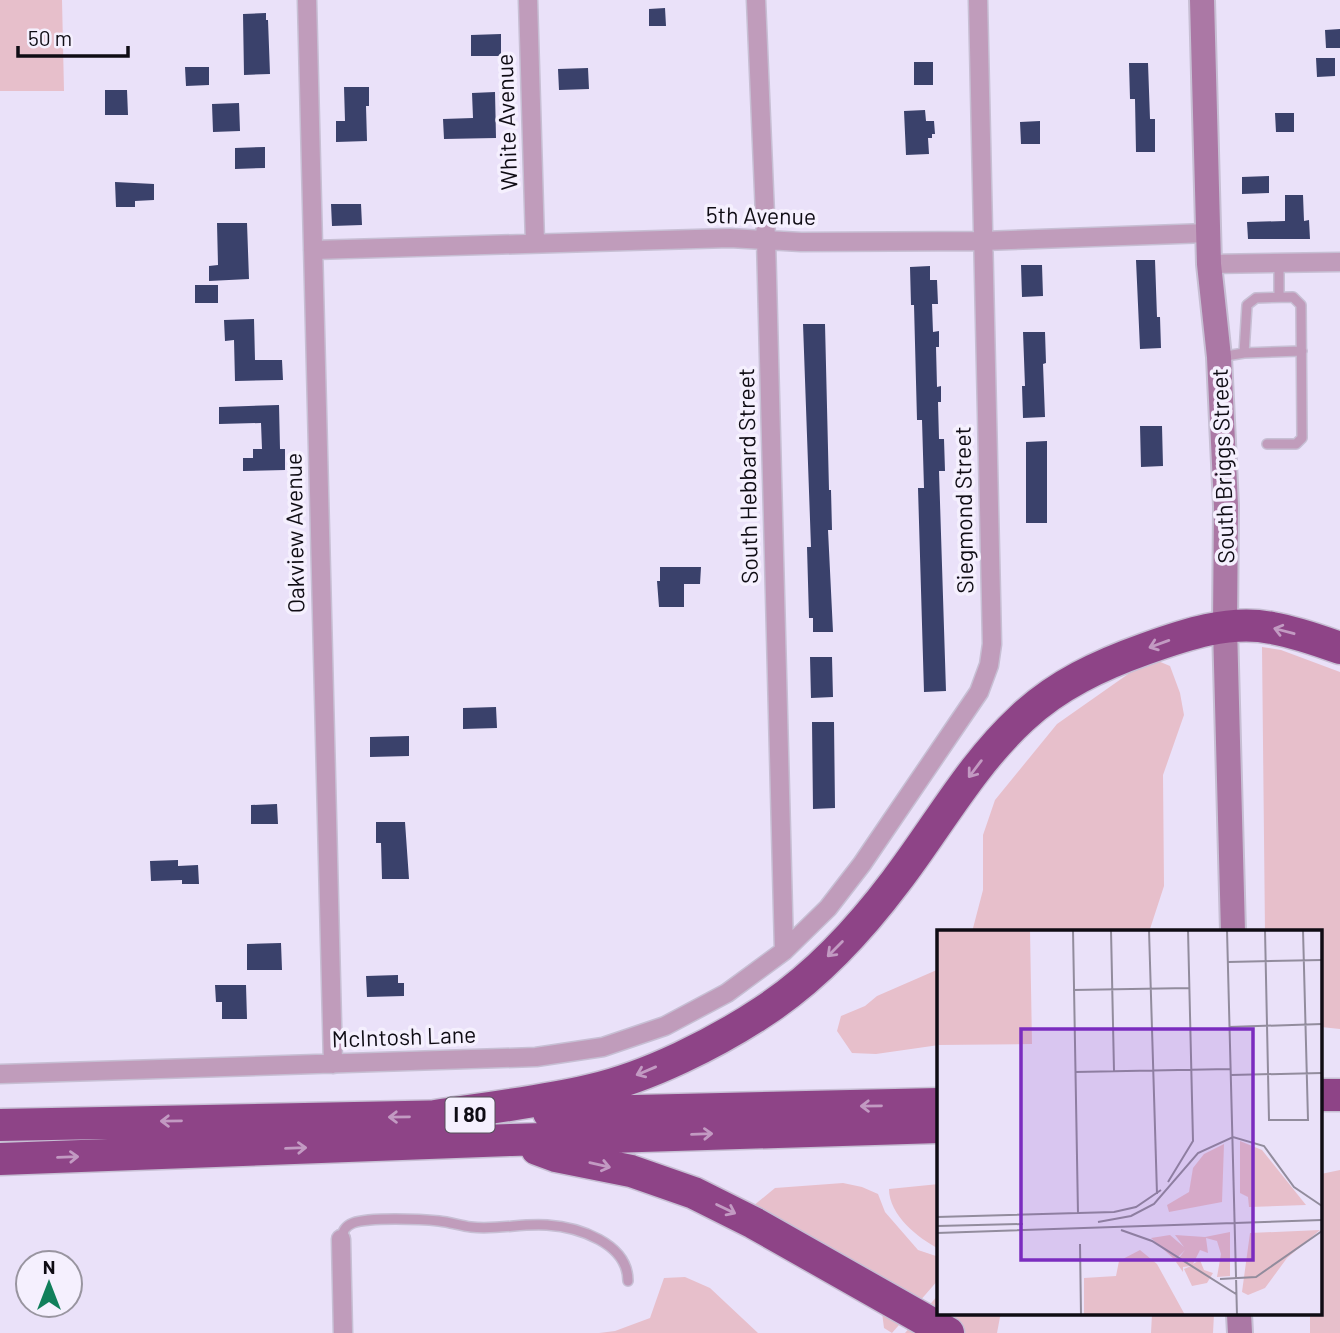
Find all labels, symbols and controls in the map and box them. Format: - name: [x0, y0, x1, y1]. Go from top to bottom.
- scale bar: [18, 14, 128, 58]
- text: 50 m: [28, 25, 72, 50]
- street label: White Avenue: [490, 53, 522, 191]
- street label: 5th Avenue: [706, 200, 816, 230]
- street label: South Hebbard Street: [731, 368, 763, 584]
- street label: South Briggs Street: [1205, 368, 1239, 564]
- street label: Siegmond Street: [948, 426, 978, 594]
- street label: Oakview Avenue: [279, 453, 309, 613]
- one-way arrow: [1273, 624, 1295, 637]
- one-way arrow: [1149, 639, 1171, 651]
- one-way arrow: [967, 760, 982, 778]
- inset map: [937, 930, 1322, 1316]
- one-way arrow: [827, 940, 844, 957]
- street label: McIntosh Lane: [331, 1019, 477, 1053]
- one-way arrow: [636, 1065, 657, 1078]
- road number: I 80: [446, 1098, 494, 1132]
- one-way arrow: [860, 1099, 883, 1113]
- one-way arrow: [387, 1110, 410, 1124]
- one-way arrow: [160, 1115, 183, 1128]
- one-way arrow: [690, 1127, 713, 1141]
- one-way arrow: [284, 1141, 307, 1154]
- one-way arrow: [56, 1150, 79, 1163]
- one-way arrow: [588, 1158, 611, 1172]
- one-way arrow: [715, 1203, 736, 1217]
- north arrow: [14, 1249, 84, 1319]
- text: N: [43, 1255, 55, 1278]

